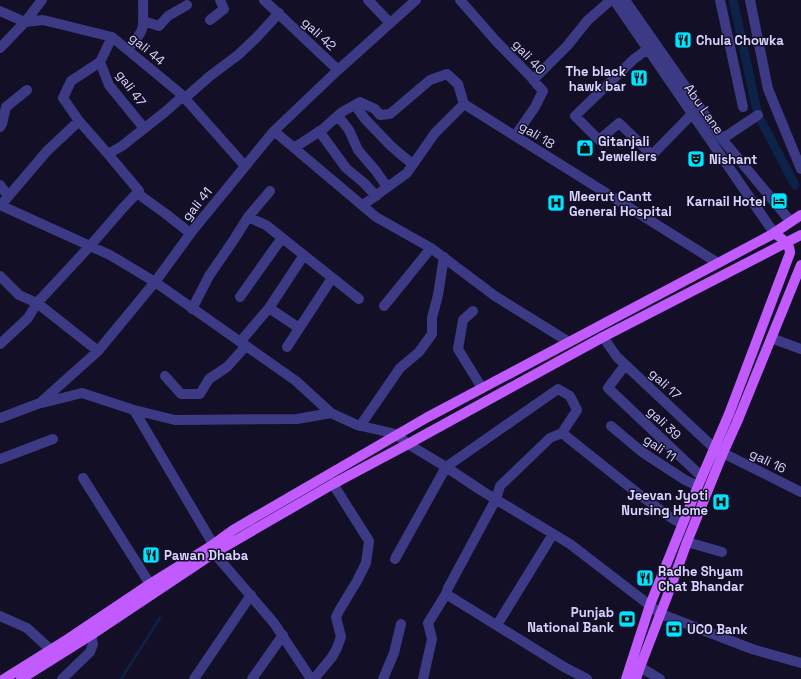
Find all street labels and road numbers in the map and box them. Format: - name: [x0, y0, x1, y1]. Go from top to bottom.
- street label: gali 42: [298, 14, 340, 54]
- street label: gali 44: [126, 29, 168, 69]
- street label: gali 40: [508, 36, 550, 78]
- street label: gali 47: [112, 67, 150, 109]
- street label: Abu Lane: [680, 80, 728, 138]
- street label: gali 18: [516, 117, 558, 153]
- street label: gali 41: [178, 184, 216, 224]
- street label: gali 17: [645, 365, 685, 403]
- street label: gali 39: [643, 403, 685, 444]
- street label: gali 11: [640, 431, 680, 465]
- street label: gali 16: [747, 445, 789, 477]

